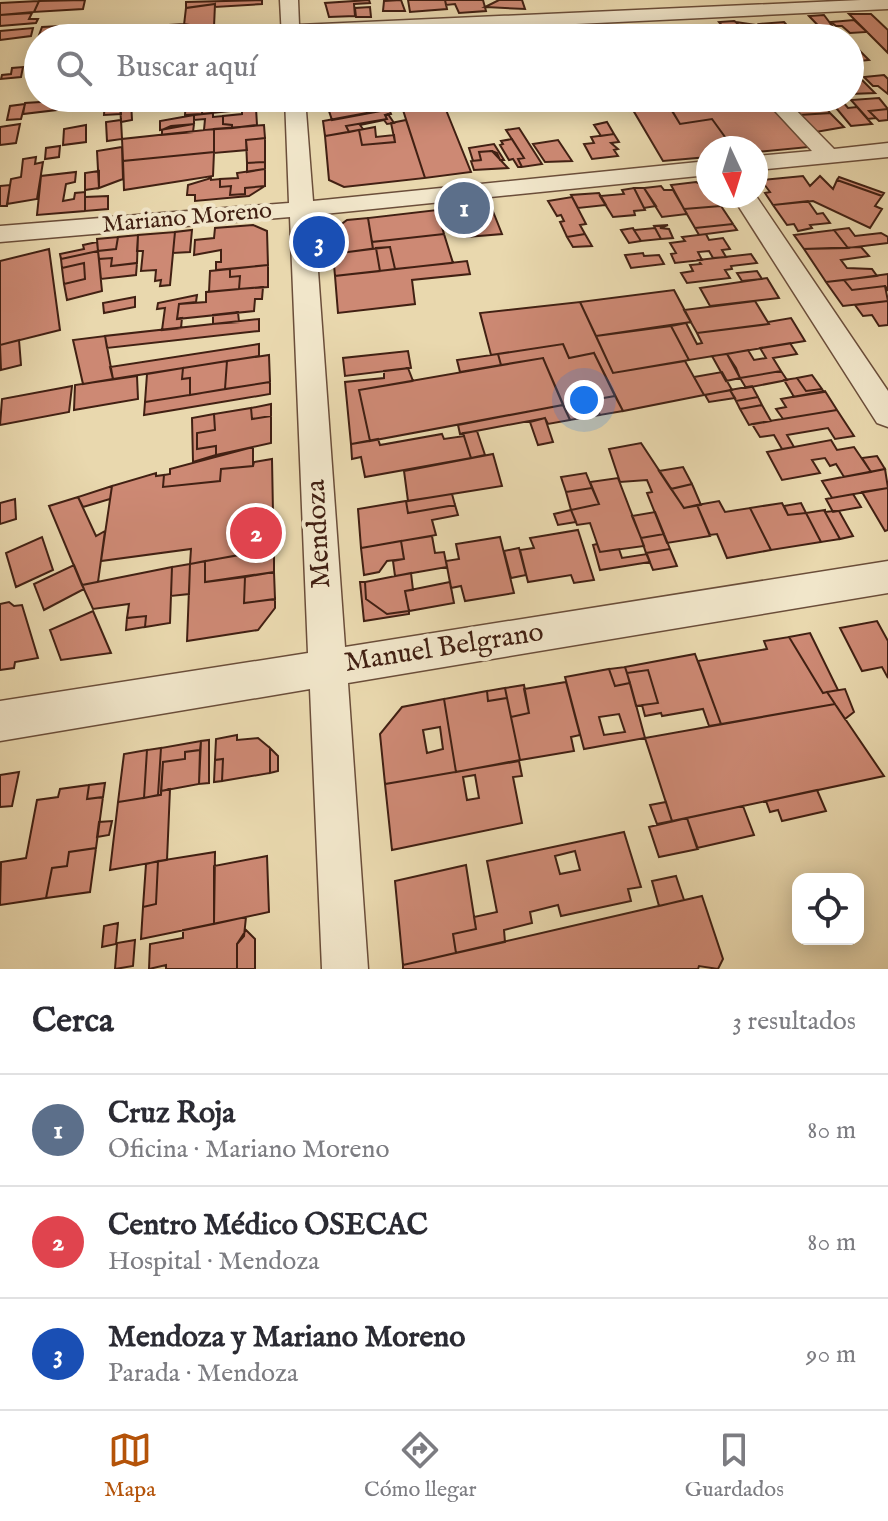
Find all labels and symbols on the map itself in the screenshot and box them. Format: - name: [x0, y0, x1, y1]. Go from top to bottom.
- north arrow: [696, 136, 768, 208]
- pin: 1: [438, 178, 490, 238]
- street label: Mariano Moreno: [101, 195, 273, 241]
- pin: 3: [293, 212, 345, 272]
- your location: [564, 380, 604, 420]
- street label: Mendoza: [299, 478, 339, 589]
- pin: 2: [230, 503, 282, 563]
- street label: Manuel Belgrano: [342, 615, 546, 681]

